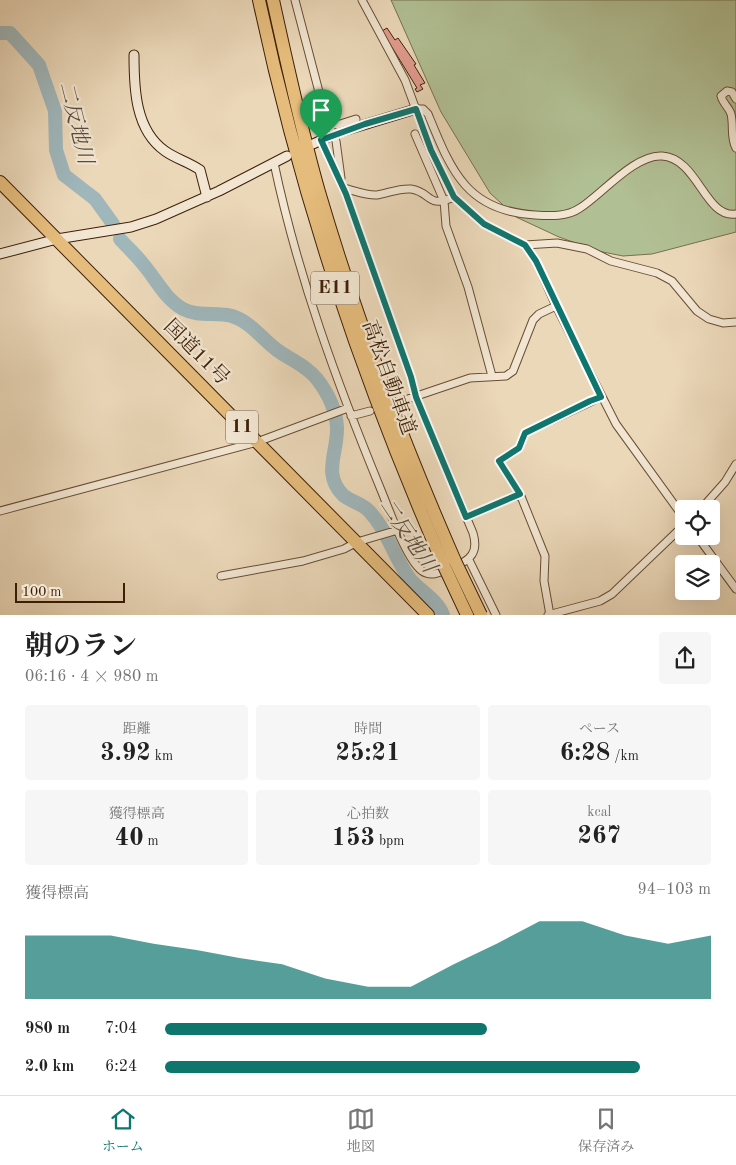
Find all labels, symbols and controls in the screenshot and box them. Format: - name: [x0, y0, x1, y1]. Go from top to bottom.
- water label: 二反地川: [55, 79, 98, 168]
- pin: [300, 89, 342, 140]
- icon: arrive: [307, 96, 335, 124]
- road number: E11: [311, 272, 359, 304]
- street label: 国道11号: [160, 315, 234, 389]
- street label: 高松自動車道: [358, 318, 420, 438]
- road number: 11: [226, 411, 258, 444]
- water label: 二反地川: [375, 494, 442, 578]
- map controls: [675, 500, 720, 600]
- button: locate: [675, 500, 720, 545]
- button: layers: [675, 555, 720, 600]
- scale bar: [15, 580, 125, 603]
- text: 100 m: [22, 585, 61, 599]
- button: share: [659, 632, 711, 684]
- text: 朝のラン: [25, 634, 137, 662]
- text: 06:16 · 4 × 980 m: [25, 669, 158, 685]
- text: 距離: [123, 722, 151, 736]
- text: 時間: [354, 722, 382, 736]
- text: ペース: [579, 722, 620, 736]
- text: 3.92: [100, 741, 151, 766]
- text: 25:21: [335, 741, 401, 766]
- text: 6:28: [560, 741, 610, 766]
- text: km: [151, 749, 173, 763]
- text: /km: [610, 749, 639, 763]
- text: kcal: [587, 805, 611, 819]
- text: 獲得標高: [109, 807, 165, 821]
- text: 心拍数: [347, 807, 389, 821]
- text: 267: [578, 824, 621, 849]
- text: 40: [115, 826, 144, 851]
- text: 153: [332, 826, 375, 851]
- text: m: [144, 834, 159, 848]
- text: bpm: [375, 834, 404, 848]
- text: 94–103 m: [637, 882, 711, 898]
- text: 獲得標高: [25, 886, 89, 902]
- text: 980 m: [25, 1021, 70, 1037]
- text: 7:04: [105, 1021, 137, 1037]
- text: 2.0 km: [25, 1059, 74, 1075]
- text: 6:24: [105, 1059, 137, 1075]
- tab: ホーム: [102, 1105, 144, 1156]
- tab: 地図: [347, 1105, 375, 1156]
- tab: 保存済み: [578, 1105, 634, 1156]

